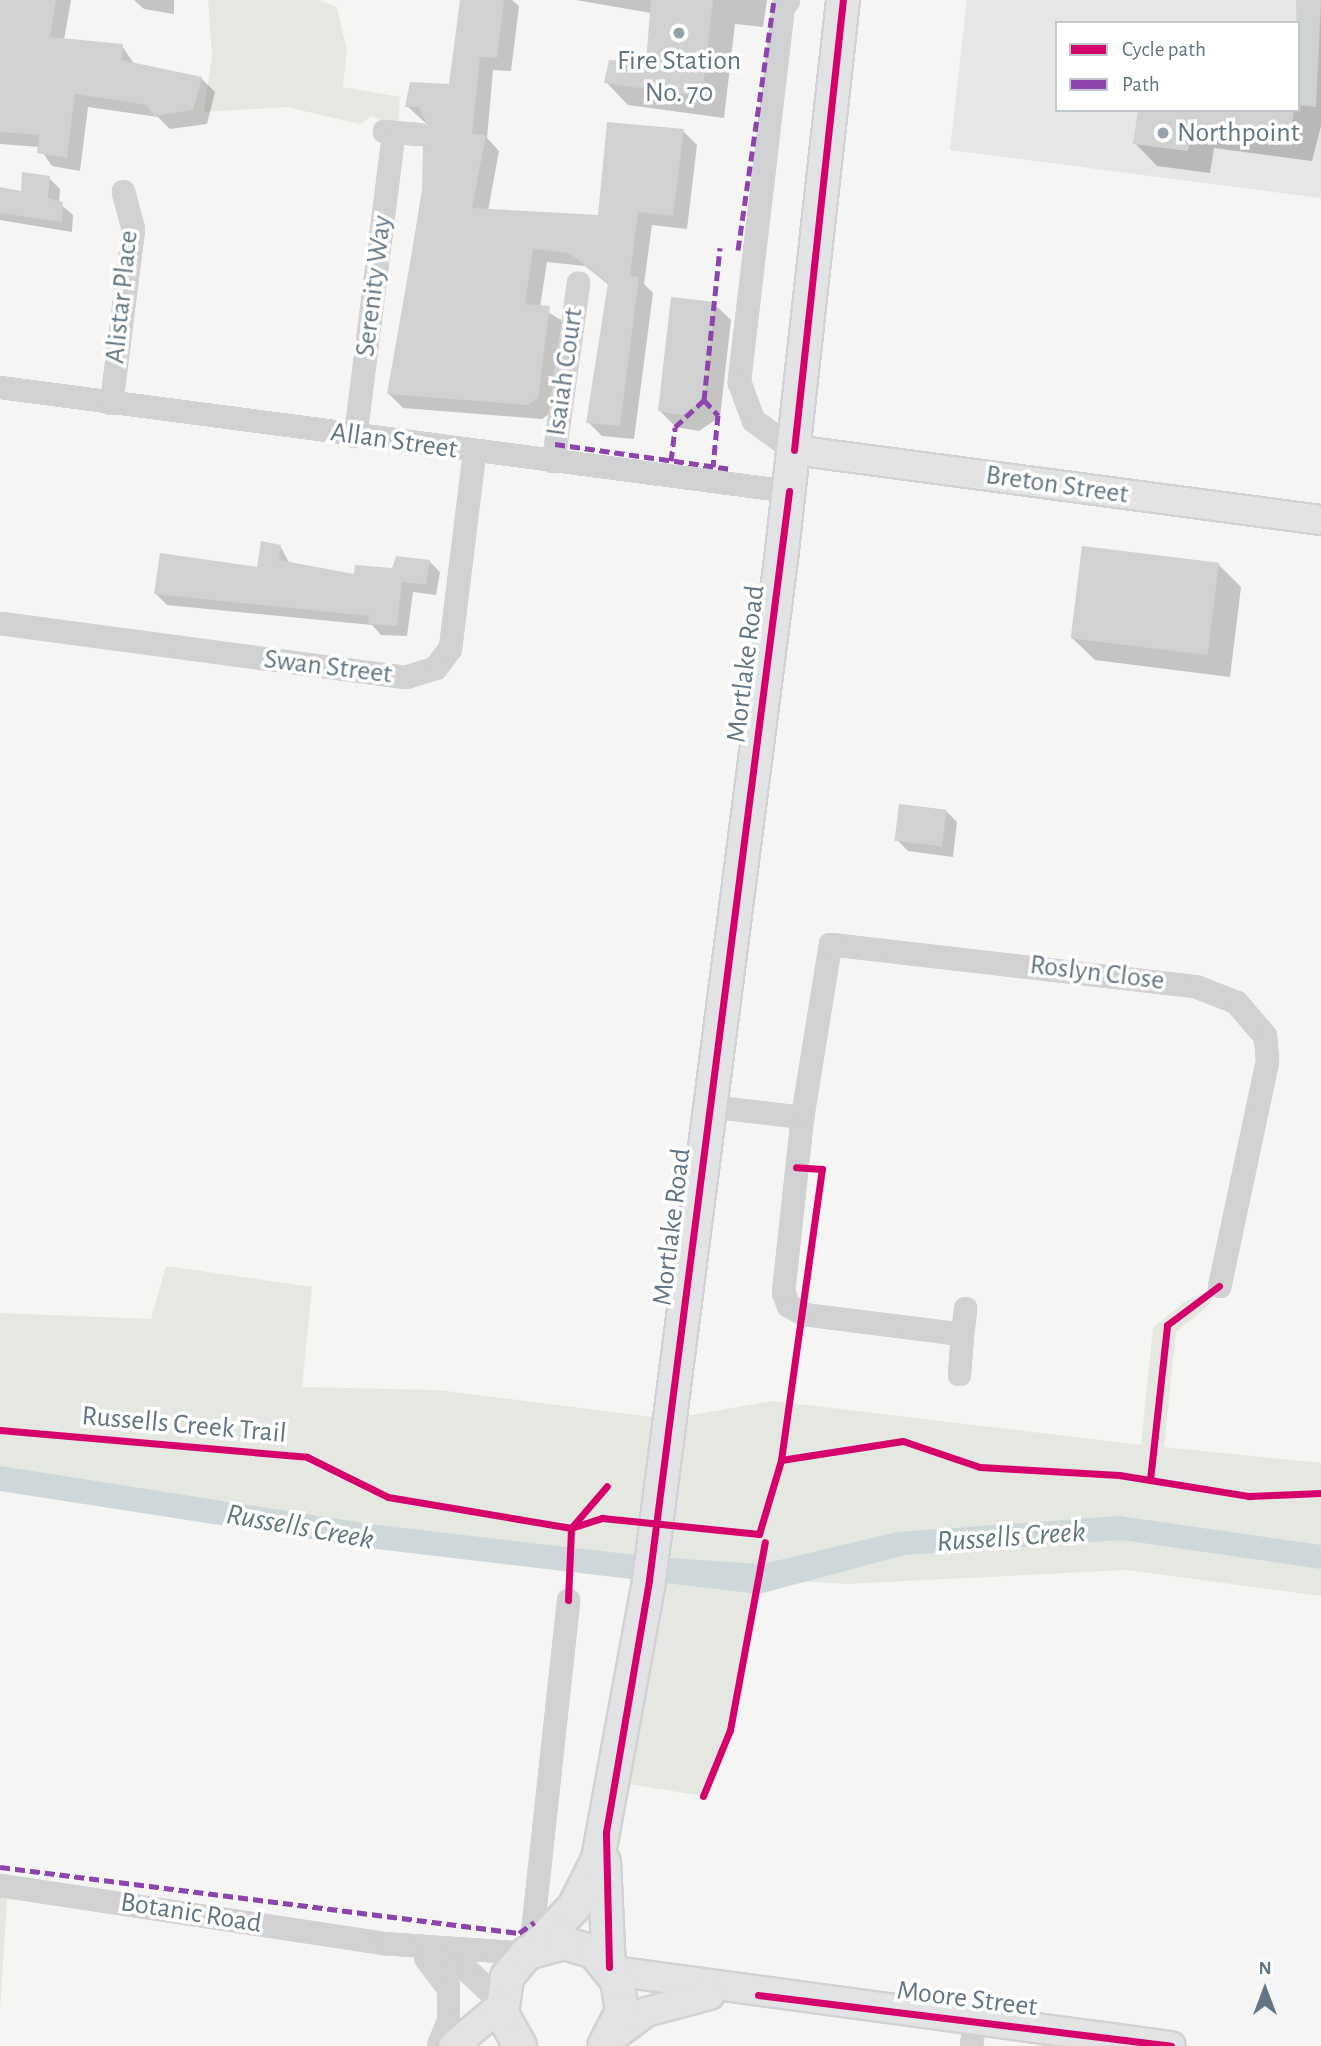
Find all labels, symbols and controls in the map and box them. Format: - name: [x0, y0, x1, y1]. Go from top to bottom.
- legend: [1055, 21, 1300, 112]
- marker: Fire Station No. 70: [671, 25, 687, 41]
- text: Cycle path: [1122, 39, 1206, 60]
- place label: Fire Station No. 70: [617, 44, 741, 110]
- text: Path: [1122, 74, 1160, 95]
- place label: Northpoint: [1177, 116, 1300, 150]
- marker: Northpoint: [1155, 125, 1171, 141]
- street label: Serenity Way: [349, 213, 399, 359]
- street label: Alistar Place: [98, 229, 146, 365]
- street label: Isaiah Court: [539, 306, 591, 438]
- street label: Allan Street: [328, 415, 460, 467]
- street label: Breton Street: [984, 458, 1130, 512]
- street label: Mortlake Road: [720, 583, 772, 745]
- street label: Swan Street: [262, 642, 394, 692]
- street label: Roslyn Close: [1028, 948, 1166, 998]
- street label: Mortlake Road: [646, 1146, 698, 1308]
- street label: Russells Creek Trail: [80, 1399, 288, 1451]
- water label: Russells Creek: [223, 1496, 377, 1558]
- water label: Russells Creek: [935, 1514, 1087, 1560]
- street label: Botanic Road: [118, 1885, 264, 1941]
- north arrow: [1230, 1955, 1300, 2025]
- text: N: [1258, 1959, 1272, 1978]
- street label: Moore Street: [895, 1974, 1039, 2024]

